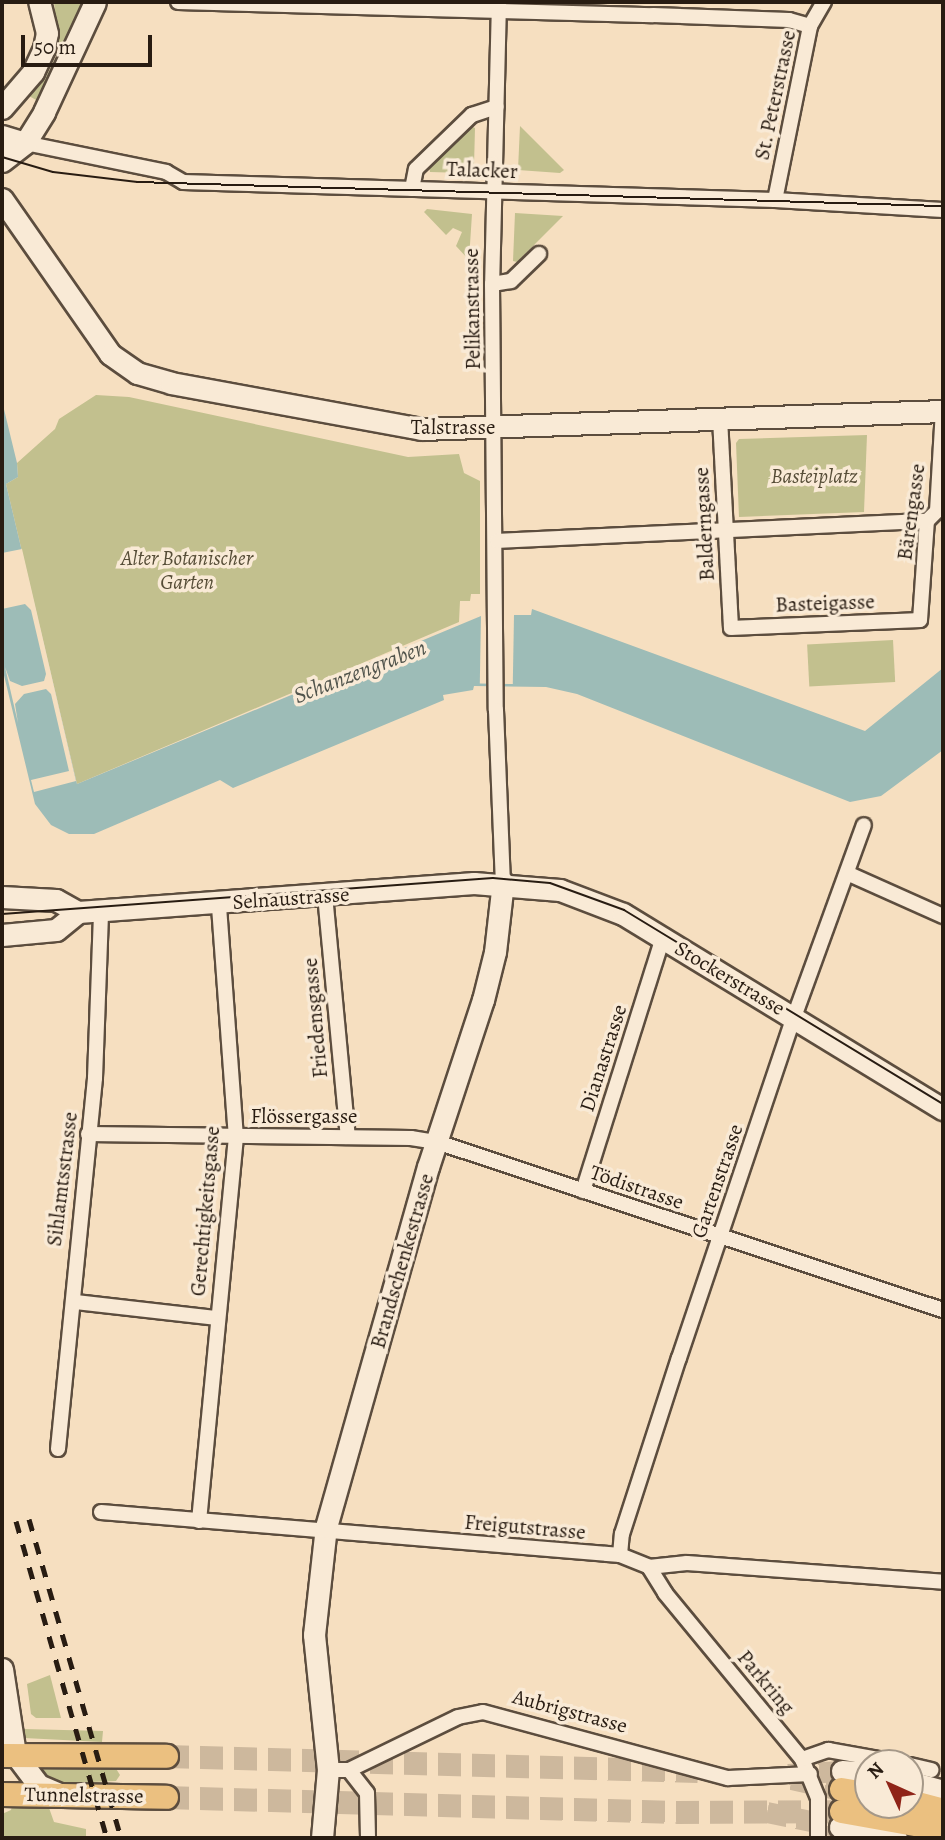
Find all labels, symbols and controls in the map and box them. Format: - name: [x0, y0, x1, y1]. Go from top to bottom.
- scale bar: [24, 21, 156, 65]
- street label: St. Peterstrasse: [749, 28, 801, 162]
- text: 50 m: [34, 33, 76, 61]
- street label: Talacker: [446, 156, 518, 184]
- street label: Pelikanstrasse: [458, 248, 486, 370]
- street label: Talstrasse: [411, 414, 495, 440]
- street label: Bärengasse: [892, 462, 930, 562]
- park label: Basteiplatz: [771, 463, 857, 489]
- street label: Balderngasse: [688, 466, 720, 582]
- park label: Alter Botanischer Garten: [121, 545, 253, 595]
- street label: Basteigasse: [775, 589, 875, 617]
- water label: Schanzengraben: [290, 634, 430, 710]
- street label: Selnaustrasse: [232, 881, 350, 915]
- street label: Stockerstrasse: [670, 935, 790, 1021]
- street label: Friedensgasse: [297, 957, 333, 1079]
- street label: Dianastrasse: [574, 1001, 632, 1115]
- street label: Flössergasse: [251, 1103, 357, 1129]
- street label: Sihlamtsstrasse: [41, 1110, 83, 1248]
- street label: Gartenstrasse: [686, 1121, 748, 1241]
- street label: Gerechtigkeitsgasse: [185, 1125, 225, 1297]
- street label: Tödistrasse: [587, 1159, 687, 1215]
- street label: Brandschenkestrasse: [365, 1171, 439, 1351]
- street label: Freigutstrasse: [463, 1509, 587, 1545]
- street label: Parkring: [732, 1645, 800, 1719]
- street label: Aubrigstrasse: [510, 1684, 630, 1738]
- north arrow: [854, 1749, 924, 1819]
- text: N: [861, 1756, 890, 1785]
- street label: Tunnelstrasse: [24, 1781, 144, 1809]

